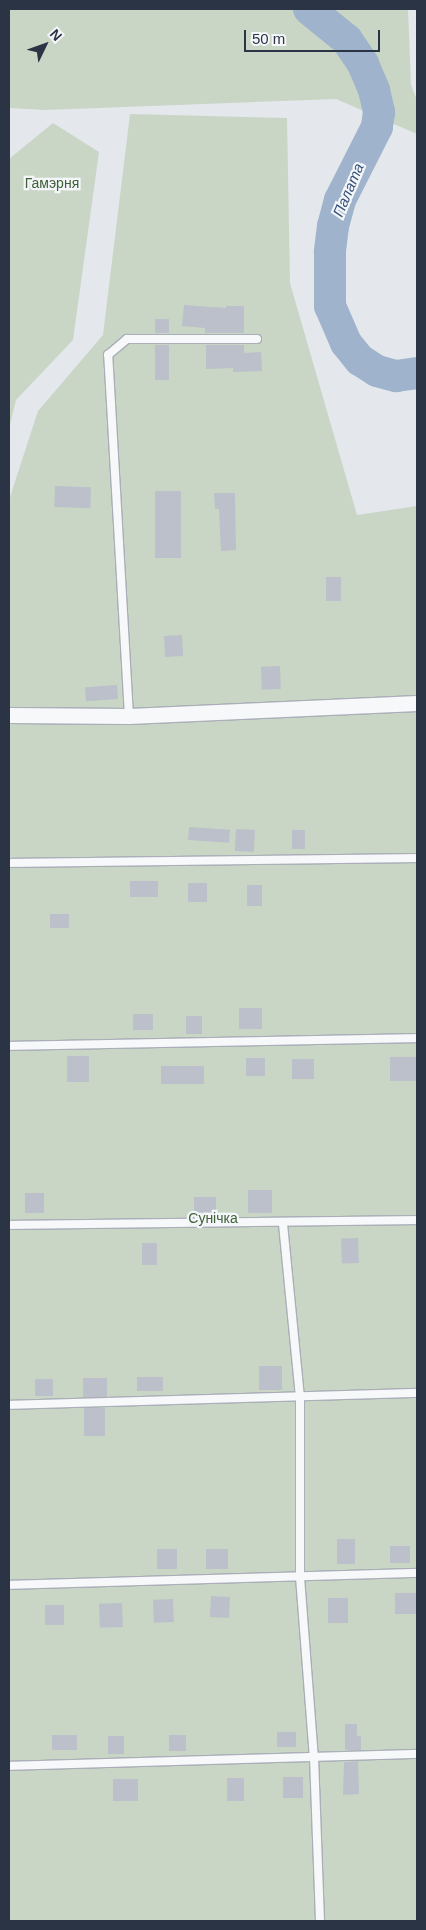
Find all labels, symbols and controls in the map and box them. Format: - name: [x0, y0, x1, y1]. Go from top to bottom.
- north arrow: [20, 20, 70, 70]
- scale bar: [246, 20, 382, 52]
- text: N: [47, 26, 65, 44]
- text: 50 m: [252, 30, 285, 47]
- water label: Палата: [329, 160, 367, 220]
- park label: Гамэрня: [25, 175, 79, 191]
- park label: Сунічка: [188, 1210, 238, 1226]

